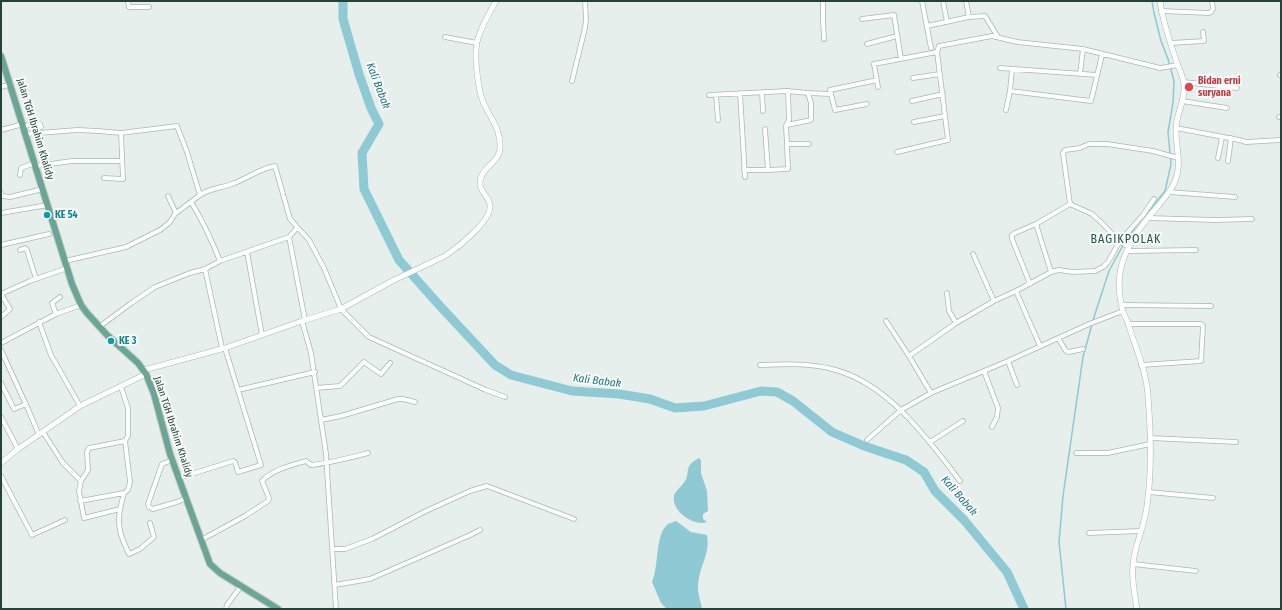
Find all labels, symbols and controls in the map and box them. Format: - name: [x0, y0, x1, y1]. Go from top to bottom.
- water label: Kali Babak: [363, 61, 393, 111]
- place label: Bidan erni suryana: [1198, 75, 1240, 98]
- street label: Jalan TGH Ibrahim Khalidy: [14, 77, 56, 181]
- marker: Bidan erni suryana: [1183, 81, 1195, 93]
- place label: KE 54: [55, 209, 78, 221]
- marker: KE 54: [42, 210, 52, 220]
- district label: BAGIKPOLAK: [1091, 233, 1161, 247]
- place label: KE 3: [119, 335, 136, 347]
- marker: KE 3: [106, 336, 116, 346]
- water label: Kali Babak: [572, 372, 622, 390]
- street label: Jalan TGH Ibrahim Khalidy: [151, 375, 195, 479]
- water label: Kali Babak: [938, 473, 980, 519]

